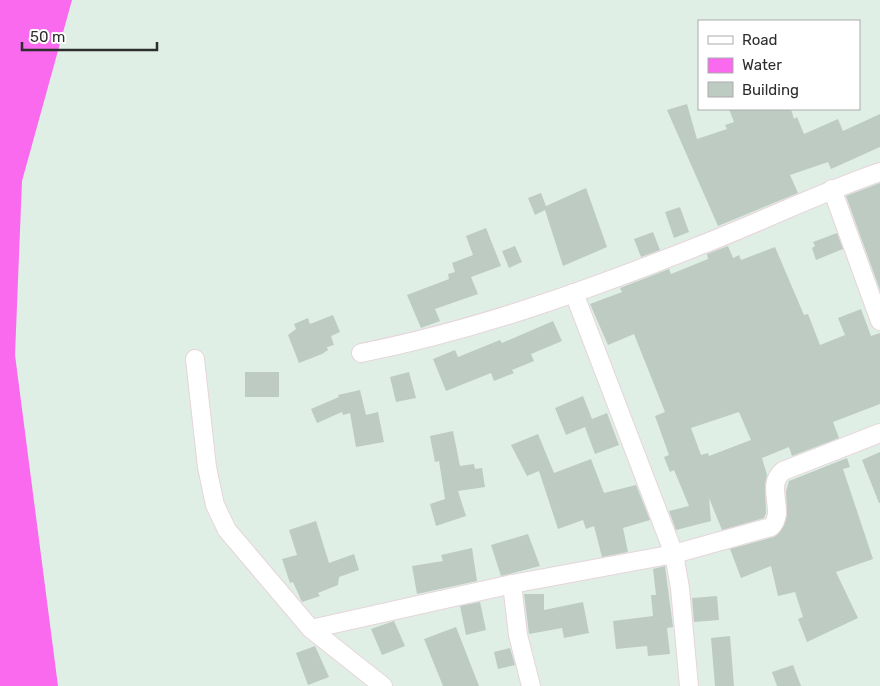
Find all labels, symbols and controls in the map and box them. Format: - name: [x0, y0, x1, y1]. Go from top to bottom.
- scale bar: [22, 20, 158, 52]
- legend: [698, 20, 860, 110]
- text: 50 m: [30, 28, 65, 46]
- text: Road: [742, 31, 778, 49]
- text: Water: [742, 56, 782, 74]
- text: Building: [742, 81, 799, 99]

